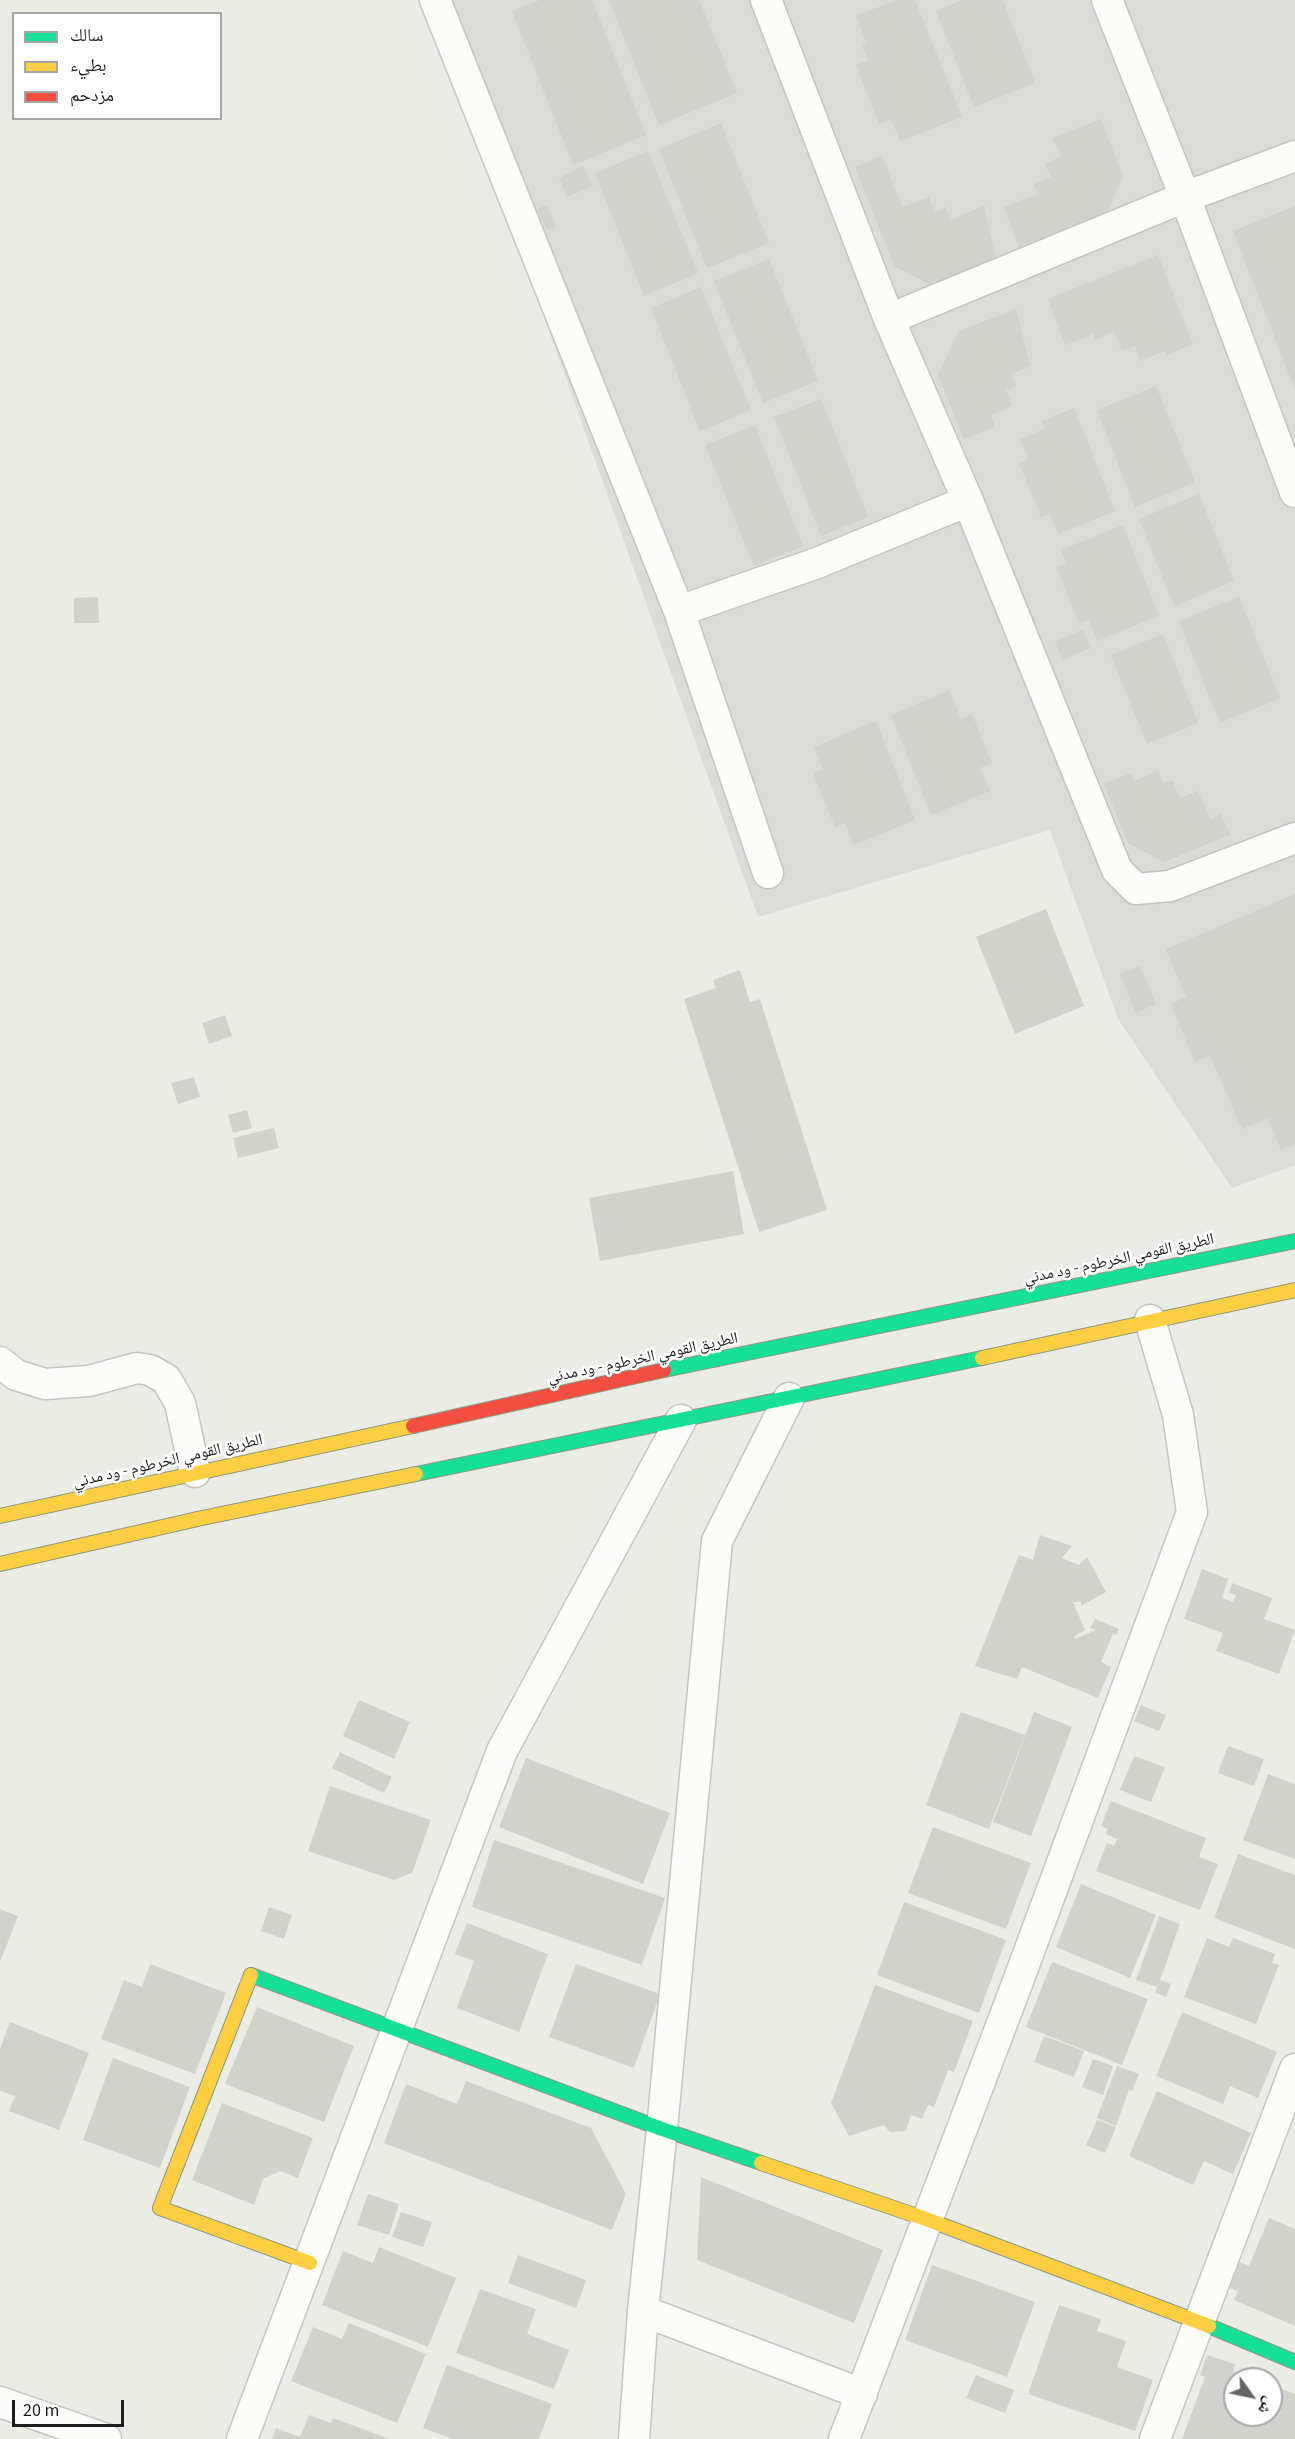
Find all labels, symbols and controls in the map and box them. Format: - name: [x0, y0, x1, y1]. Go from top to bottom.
- legend: [12, 12, 222, 120]
- text: سالك: [70, 23, 103, 48]
- text: بطيء: [70, 53, 107, 78]
- text: مزدحم: [70, 83, 114, 108]
- street label: الطريق القومي الخرطوم - ود مدني: [1022, 1230, 1216, 1290]
- street label: الطريق القومي الخرطوم - ود مدني: [546, 1329, 740, 1389]
- street label: الطريق القومي الخرطوم - ود مدني: [71, 1431, 265, 1493]
- north arrow: [1223, 2367, 1283, 2427]
- scale bar: [15, 2388, 128, 2426]
- text: ش: [1253, 2393, 1280, 2419]
- text: 20 m: [23, 2398, 59, 2423]

